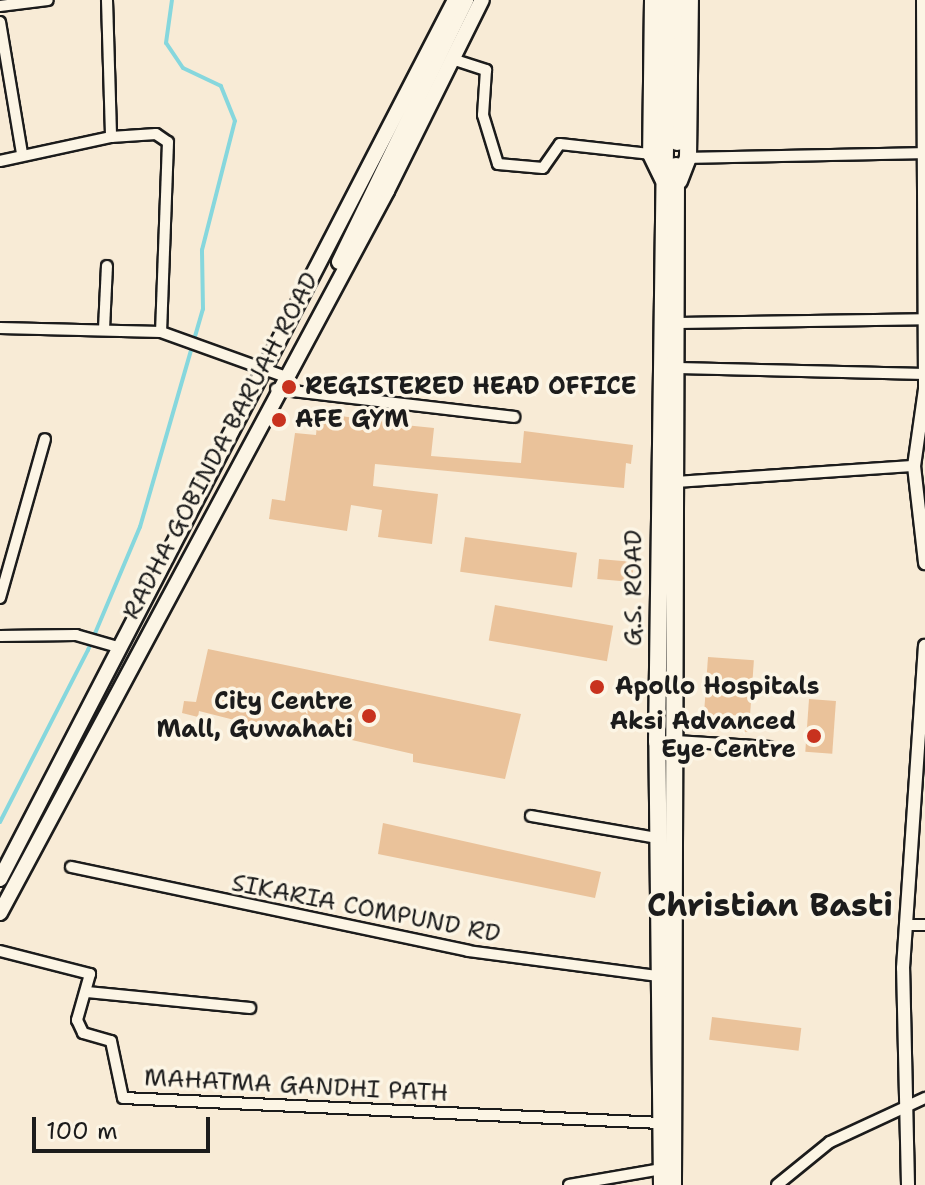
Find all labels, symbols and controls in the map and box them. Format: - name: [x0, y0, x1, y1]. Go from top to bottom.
- street label: RADHA GOBINDA BARUAH ROAD: [117, 268, 325, 624]
- place label: REGISTERED HEAD OFFICE: [305, 373, 636, 401]
- marker: REGISTERED HEAD OFFICE: [280, 378, 298, 396]
- place label: AFE GYM: [295, 406, 409, 434]
- marker: AFE GYM: [270, 411, 288, 429]
- street label: G.S. ROAD: [620, 530, 648, 646]
- place label: Apollo Hospitals: [615, 673, 819, 701]
- marker: Apollo Hospitals: [586, 676, 608, 698]
- place label: City Centre Mall, Guwahati: [157, 688, 353, 744]
- marker: City Centre Mall, Guwahati: [360, 707, 378, 725]
- place label: Aksi Advanced Eye Centre: [610, 708, 796, 764]
- marker: Aksi Advanced Eye Centre: [803, 725, 825, 747]
- street label: SIKARIA COMPUND RD: [229, 869, 503, 949]
- district label: Christian Basti: [647, 886, 893, 924]
- street label: MAHATMA GANDHI PATH: [143, 1064, 449, 1108]
- scale bar: [36, 1101, 214, 1151]
- text: 100 m: [46, 1115, 118, 1147]

